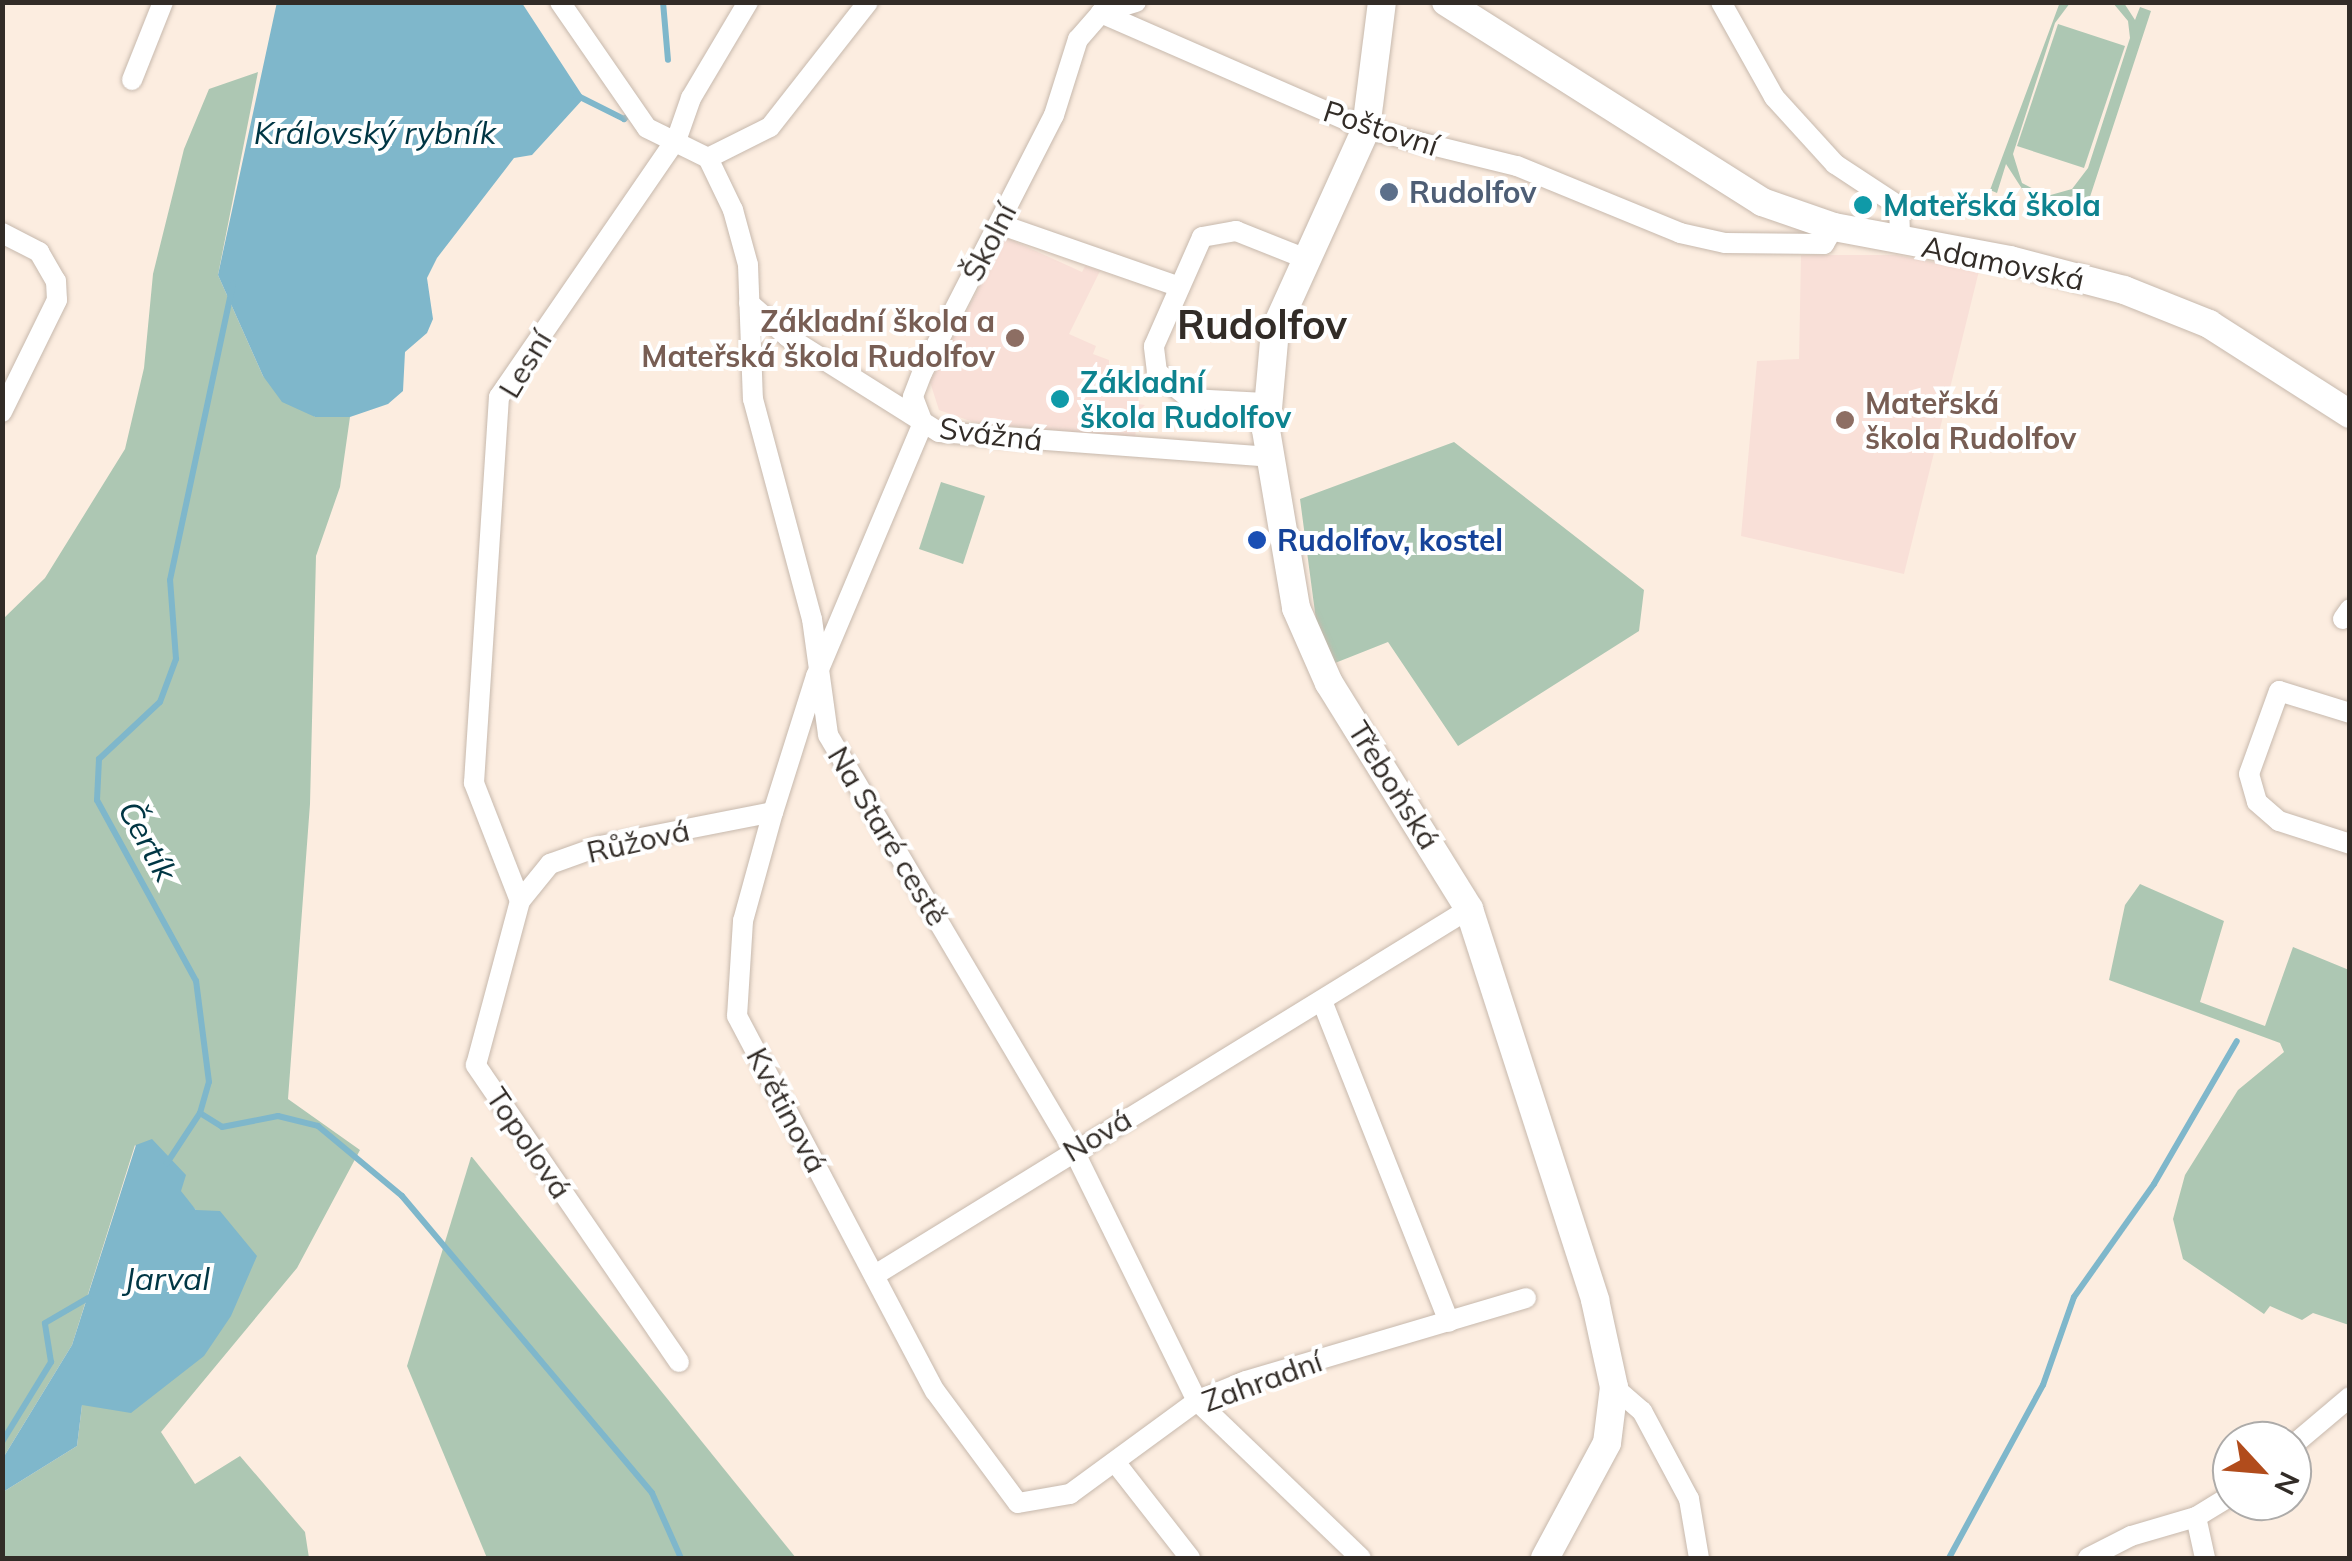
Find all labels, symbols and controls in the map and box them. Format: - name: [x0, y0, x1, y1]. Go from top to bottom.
- street label: Poštovní: [1319, 93, 1443, 163]
- water label: Královský rybník: [254, 113, 496, 151]
- place label: Rudolfov: [1409, 174, 1537, 210]
- marker: Rudolfov: [1378, 181, 1400, 203]
- place label: Mateřská škola: [1883, 187, 2101, 223]
- marker: Mateřská škola: [1852, 194, 1874, 216]
- street label: Školní: [954, 197, 1024, 287]
- street label: Adamovská: [1919, 228, 2087, 298]
- district label: Rudolfov: [1177, 300, 1347, 348]
- place label: Základní škola a Mateřská škola Rudolfov: [641, 303, 995, 374]
- street label: Lesní: [491, 324, 559, 404]
- marker: Základní škola a Mateřská škola Rudolfov: [1004, 327, 1026, 349]
- place label: Základní škola Rudolfov: [1080, 364, 1291, 434]
- place label: Mateřská škola Rudolfov: [1865, 385, 2076, 456]
- marker: Základní škola Rudolfov: [1049, 388, 1071, 410]
- marker: Mateřská škola Rudolfov: [1834, 409, 1856, 431]
- street label: Svážná: [937, 410, 1045, 458]
- place label: Rudolfov, kostel: [1277, 522, 1503, 558]
- marker: Rudolfov, kostel: [1246, 529, 1268, 551]
- street label: Třeboňská: [1341, 714, 1447, 856]
- street label: Na Staré cestě: [820, 740, 956, 932]
- water label: Čertík: [110, 794, 186, 888]
- street label: Růžová: [583, 812, 693, 870]
- street label: Květinová: [739, 1041, 835, 1179]
- street label: Topolová: [479, 1081, 579, 1205]
- street label: Nová: [1056, 1101, 1138, 1169]
- water label: Jarval: [124, 1259, 210, 1297]
- street label: Zahradní: [1197, 1343, 1327, 1419]
- north arrow: [2212, 1421, 2312, 1521]
- text: N: [2267, 1466, 2308, 1501]

